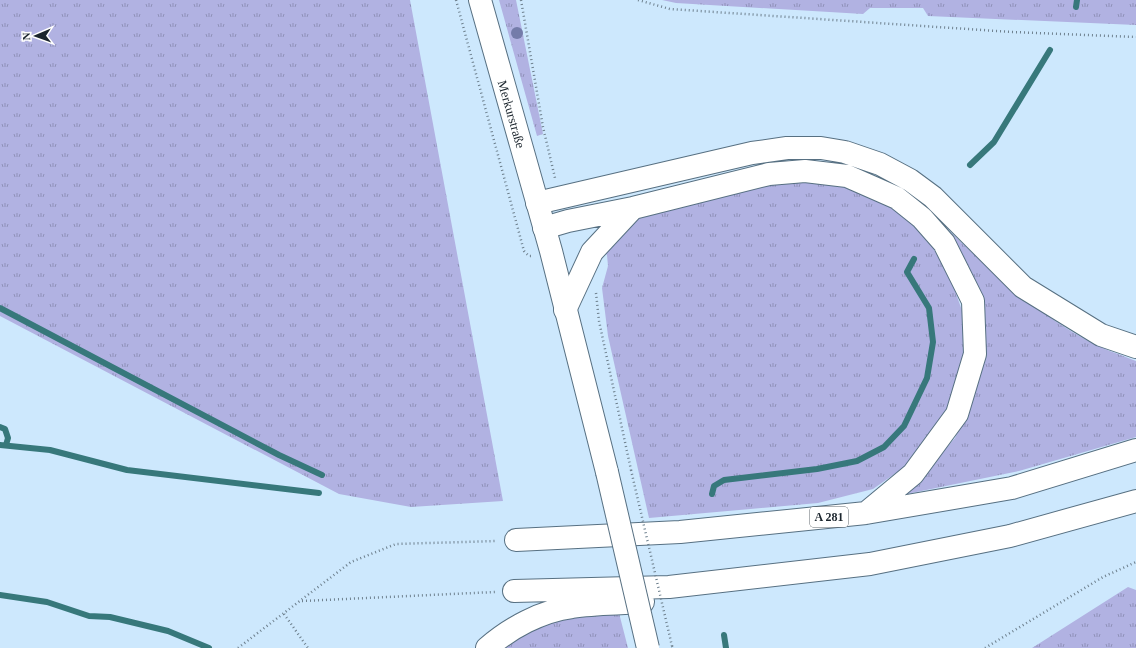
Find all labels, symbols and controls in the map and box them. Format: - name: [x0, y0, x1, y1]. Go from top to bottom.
- north arrow: [16, 16, 56, 56]
- text: N: [20, 32, 32, 41]
- street label: Merkurstraße: [495, 78, 528, 150]
- road number: A 281: [810, 507, 848, 527]

